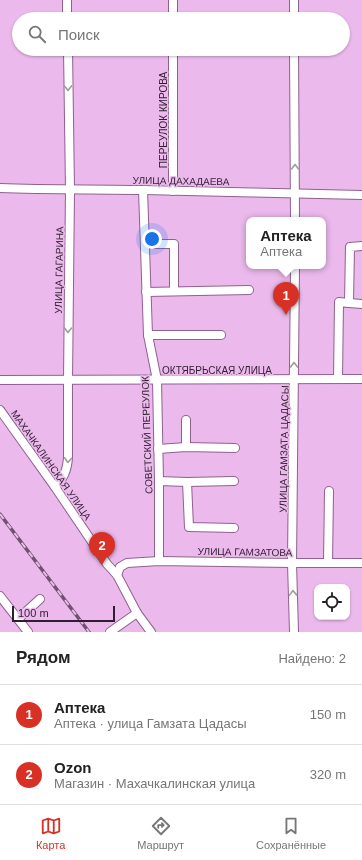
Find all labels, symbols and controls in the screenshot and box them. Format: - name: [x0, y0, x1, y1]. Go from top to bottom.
- search box: [12, 12, 350, 56]
- icon: search: [26, 23, 48, 45]
- text: Поиск: [58, 26, 100, 43]
- street label: ПЕРЕУЛОК КИРОВА: [158, 71, 169, 168]
- one-way arrow: [64, 85, 72, 91]
- one-way arrow: [291, 164, 299, 170]
- street label: УЛИЦА ДАХАДАЕВА: [132, 175, 230, 187]
- popup: [246, 217, 326, 269]
- street label: УЛИЦА ГАГАРИНА: [53, 226, 65, 314]
- text: Аптека: [260, 227, 312, 244]
- your location: [142, 229, 162, 249]
- text: Аптека: [260, 244, 302, 259]
- pin: 1: [273, 282, 299, 315]
- one-way arrow: [64, 327, 72, 333]
- one-way arrow: [290, 362, 298, 368]
- street label: ОКТЯБРЬСКАЯ УЛИЦА: [162, 365, 272, 376]
- street label: СОВЕТСКИЙ ПЕРЕУЛОК: [138, 376, 155, 494]
- street label: УЛИЦА ГАМЗАТА ЦАДАСЫ: [277, 385, 291, 513]
- street label: МАХАЧКАЛИНСКАЯ УЛИЦА: [9, 408, 93, 522]
- one-way arrow: [63, 457, 72, 463]
- pin: 2: [89, 532, 115, 565]
- street label: УЛИЦА ГАМЗАТОВА: [198, 546, 293, 558]
- map controls: [314, 584, 350, 620]
- button: locate: [314, 584, 350, 620]
- one-way arrow: [289, 590, 297, 596]
- scale bar: [12, 604, 115, 623]
- text: 100 m: [18, 607, 49, 619]
- text: Рядом: [16, 648, 71, 667]
- text: Найдено: 2: [278, 651, 346, 666]
- text: Аптека: [54, 699, 105, 716]
- text: 1: [25, 707, 33, 722]
- text: 150 m: [310, 707, 346, 722]
- text: Аптека · улица Гамзата Цадасы: [54, 716, 247, 731]
- text: Ozon: [54, 759, 92, 776]
- text: 2: [25, 767, 33, 782]
- text: 320 m: [310, 767, 346, 782]
- text: Магазин · Махачкалинская улица: [54, 776, 255, 791]
- tab: Карта: [36, 815, 65, 851]
- tab: Маршрут: [137, 815, 184, 851]
- tab: Сохранённые: [256, 815, 326, 851]

